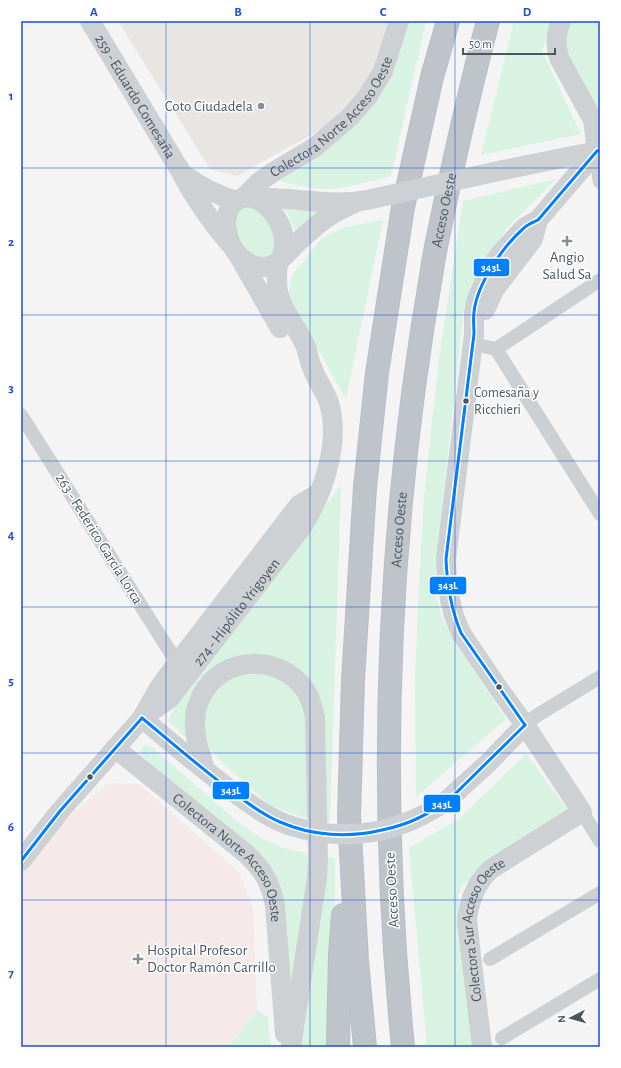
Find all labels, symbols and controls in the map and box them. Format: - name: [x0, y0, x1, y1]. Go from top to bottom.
- text: A: [90, 6, 98, 19]
- text: B: [234, 6, 242, 19]
- text: C: [380, 6, 387, 19]
- text: D: [523, 6, 532, 19]
- scale bar: [463, 30, 555, 56]
- street label: 259 - Eduardo Comesaña: [92, 32, 179, 161]
- text: 50 m: [469, 38, 492, 50]
- street label: Colectora Norte Acceso Oeste: [267, 54, 395, 180]
- text: 1: [9, 90, 13, 103]
- place label: Coto Ciudadela: [165, 99, 253, 114]
- marker: Coto Ciudadela: [256, 101, 266, 111]
- street label: Acceso Oeste: [428, 171, 459, 249]
- marker: Angio Salud Sa: [561, 235, 573, 247]
- text: 2: [8, 236, 14, 249]
- place label: Angio Salud Sa: [542, 250, 592, 282]
- line badge: 343L: [473, 258, 510, 277]
- text: 343L: [481, 262, 501, 273]
- text: 3: [8, 382, 14, 395]
- place label: Comesaña y Ricchieri: [474, 386, 539, 417]
- marker: Comesaña y Ricchieri: [461, 396, 471, 406]
- street label: 263 - Federico García Lorca: [53, 471, 145, 607]
- street label: Acceso Oeste: [388, 491, 409, 568]
- text: 4: [8, 529, 15, 542]
- street label: 274 - Hipólito Yrigoyen: [190, 555, 282, 669]
- line badge: 343L: [429, 576, 467, 595]
- text: 343L: [438, 580, 458, 591]
- text: 5: [8, 675, 14, 688]
- unlabelled marker: [494, 682, 504, 692]
- unlabelled marker: [85, 772, 95, 782]
- line badge: 343L: [212, 781, 250, 800]
- text: 343L: [221, 785, 241, 796]
- street label: Colectora Norte Acceso Oeste: [170, 790, 284, 923]
- line badge: 343L: [423, 794, 461, 813]
- text: 343L: [432, 799, 452, 810]
- text: 6: [8, 821, 14, 834]
- street label: Acceso Oeste: [383, 852, 401, 928]
- street label: Colectora Sur Acceso Oeste: [459, 855, 508, 1003]
- place label: Hospital Profesor Doctor Ramón Carrillo: [147, 943, 276, 975]
- marker: Hospital Profesor Doctor Ramón Carrillo: [132, 953, 144, 965]
- text: 7: [8, 967, 14, 980]
- north arrow: [551, 998, 591, 1038]
- text: N: [556, 1015, 567, 1023]

